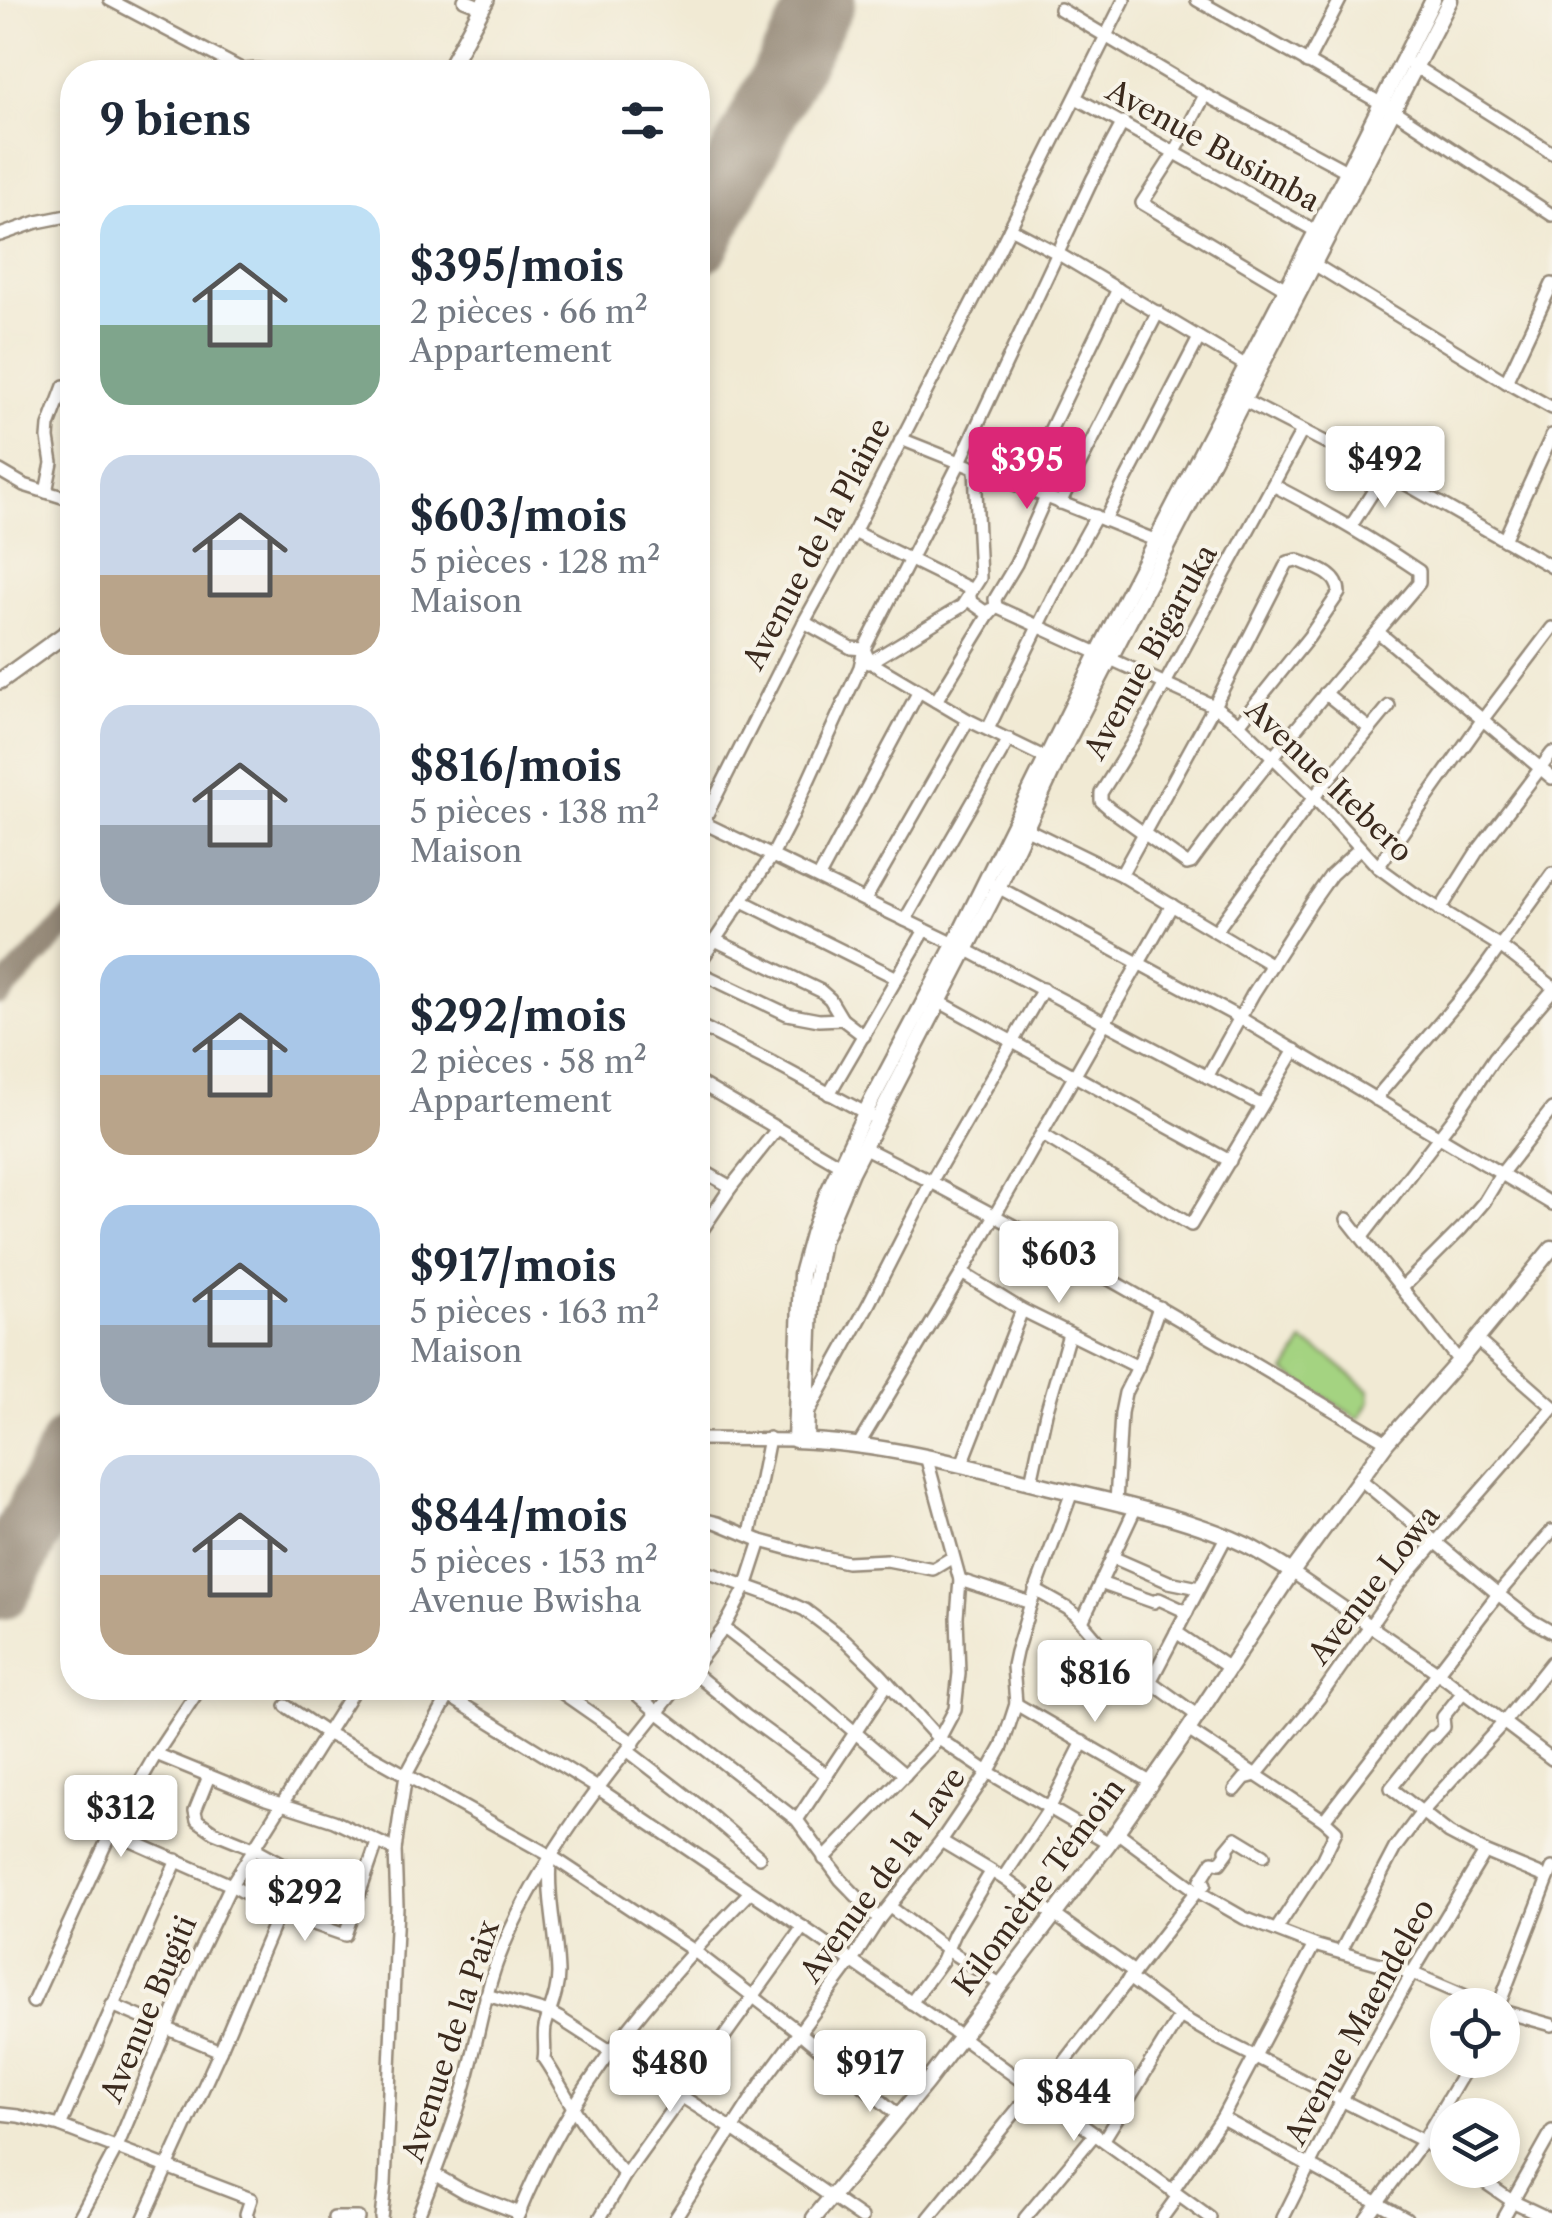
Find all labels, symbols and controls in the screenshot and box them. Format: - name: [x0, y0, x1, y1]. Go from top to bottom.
- street label: Avenue Busimba: [1099, 71, 1326, 220]
- icon: filters: [615, 93, 670, 148]
- text: 9 biens: [100, 94, 251, 146]
- text: $395/mois: [410, 240, 624, 292]
- icon: home: [180, 245, 300, 365]
- text: 2 pièces · 66 m²: [410, 292, 648, 331]
- text: Appartement: [410, 331, 612, 370]
- street label: Avenue de la Plaine: [734, 412, 898, 677]
- pin: $492: [1326, 426, 1444, 511]
- pin: $395: [968, 427, 1086, 512]
- text: $492: [1348, 439, 1422, 478]
- text: $395: [991, 440, 1063, 479]
- text: $603/mois: [410, 490, 627, 542]
- icon: home: [180, 495, 300, 615]
- street label: Avenue Bigaruka: [1076, 538, 1225, 766]
- text: 5 pièces · 128 m²: [410, 542, 660, 581]
- text: Maison: [410, 581, 522, 620]
- street label: Avenue Itebero: [1237, 691, 1421, 870]
- text: $816/mois: [410, 740, 622, 792]
- icon: home: [180, 745, 300, 865]
- text: 5 pièces · 138 m²: [410, 792, 659, 831]
- text: Maison: [410, 831, 522, 870]
- text: $292/mois: [410, 990, 627, 1042]
- icon: home: [180, 995, 300, 1115]
- text: 2 pièces · 58 m²: [410, 1042, 647, 1081]
- text: Appartement: [410, 1081, 612, 1120]
- pin: $603: [1000, 1221, 1118, 1306]
- text: $603: [1021, 1234, 1097, 1273]
- text: $917/mois: [410, 1240, 617, 1292]
- icon: home: [180, 1245, 300, 1365]
- text: 5 pièces · 163 m²: [410, 1292, 659, 1331]
- text: Maison: [410, 1331, 522, 1370]
- text: $844/mois: [410, 1490, 628, 1542]
- icon: home: [180, 1495, 300, 1615]
- street label: Avenue Lowa: [1299, 1498, 1447, 1672]
- text: 5 pièces · 153 m²: [410, 1542, 658, 1581]
- text: Avenue Bwisha: [410, 1581, 641, 1620]
- pin: $816: [1036, 1640, 1154, 1725]
- text: $816: [1059, 1653, 1131, 1692]
- street label: Avenue de la Lave: [792, 1760, 973, 1990]
- street label: Kilomètre Témoin: [945, 1771, 1132, 2002]
- pin: $312: [62, 1775, 180, 1860]
- text: $312: [86, 1788, 156, 1827]
- pin: $292: [246, 1859, 364, 1944]
- text: $292: [268, 1872, 342, 1911]
- street label: Avenue Maendeleo: [1276, 1892, 1442, 2152]
- street label: Avenue Bugiti: [92, 1910, 204, 2108]
- street label: Avenue de la Paix: [394, 1915, 507, 2167]
- map controls: [1430, 1988, 1520, 2188]
- button: locate: [1430, 1988, 1520, 2078]
- pin: $480: [611, 2030, 729, 2115]
- pin: $917: [811, 2030, 929, 2115]
- text: $480: [632, 2043, 708, 2082]
- text: $917: [836, 2043, 904, 2082]
- pin: $844: [1015, 2059, 1133, 2144]
- text: $844: [1036, 2072, 1112, 2111]
- button: layers: [1430, 2098, 1520, 2188]

